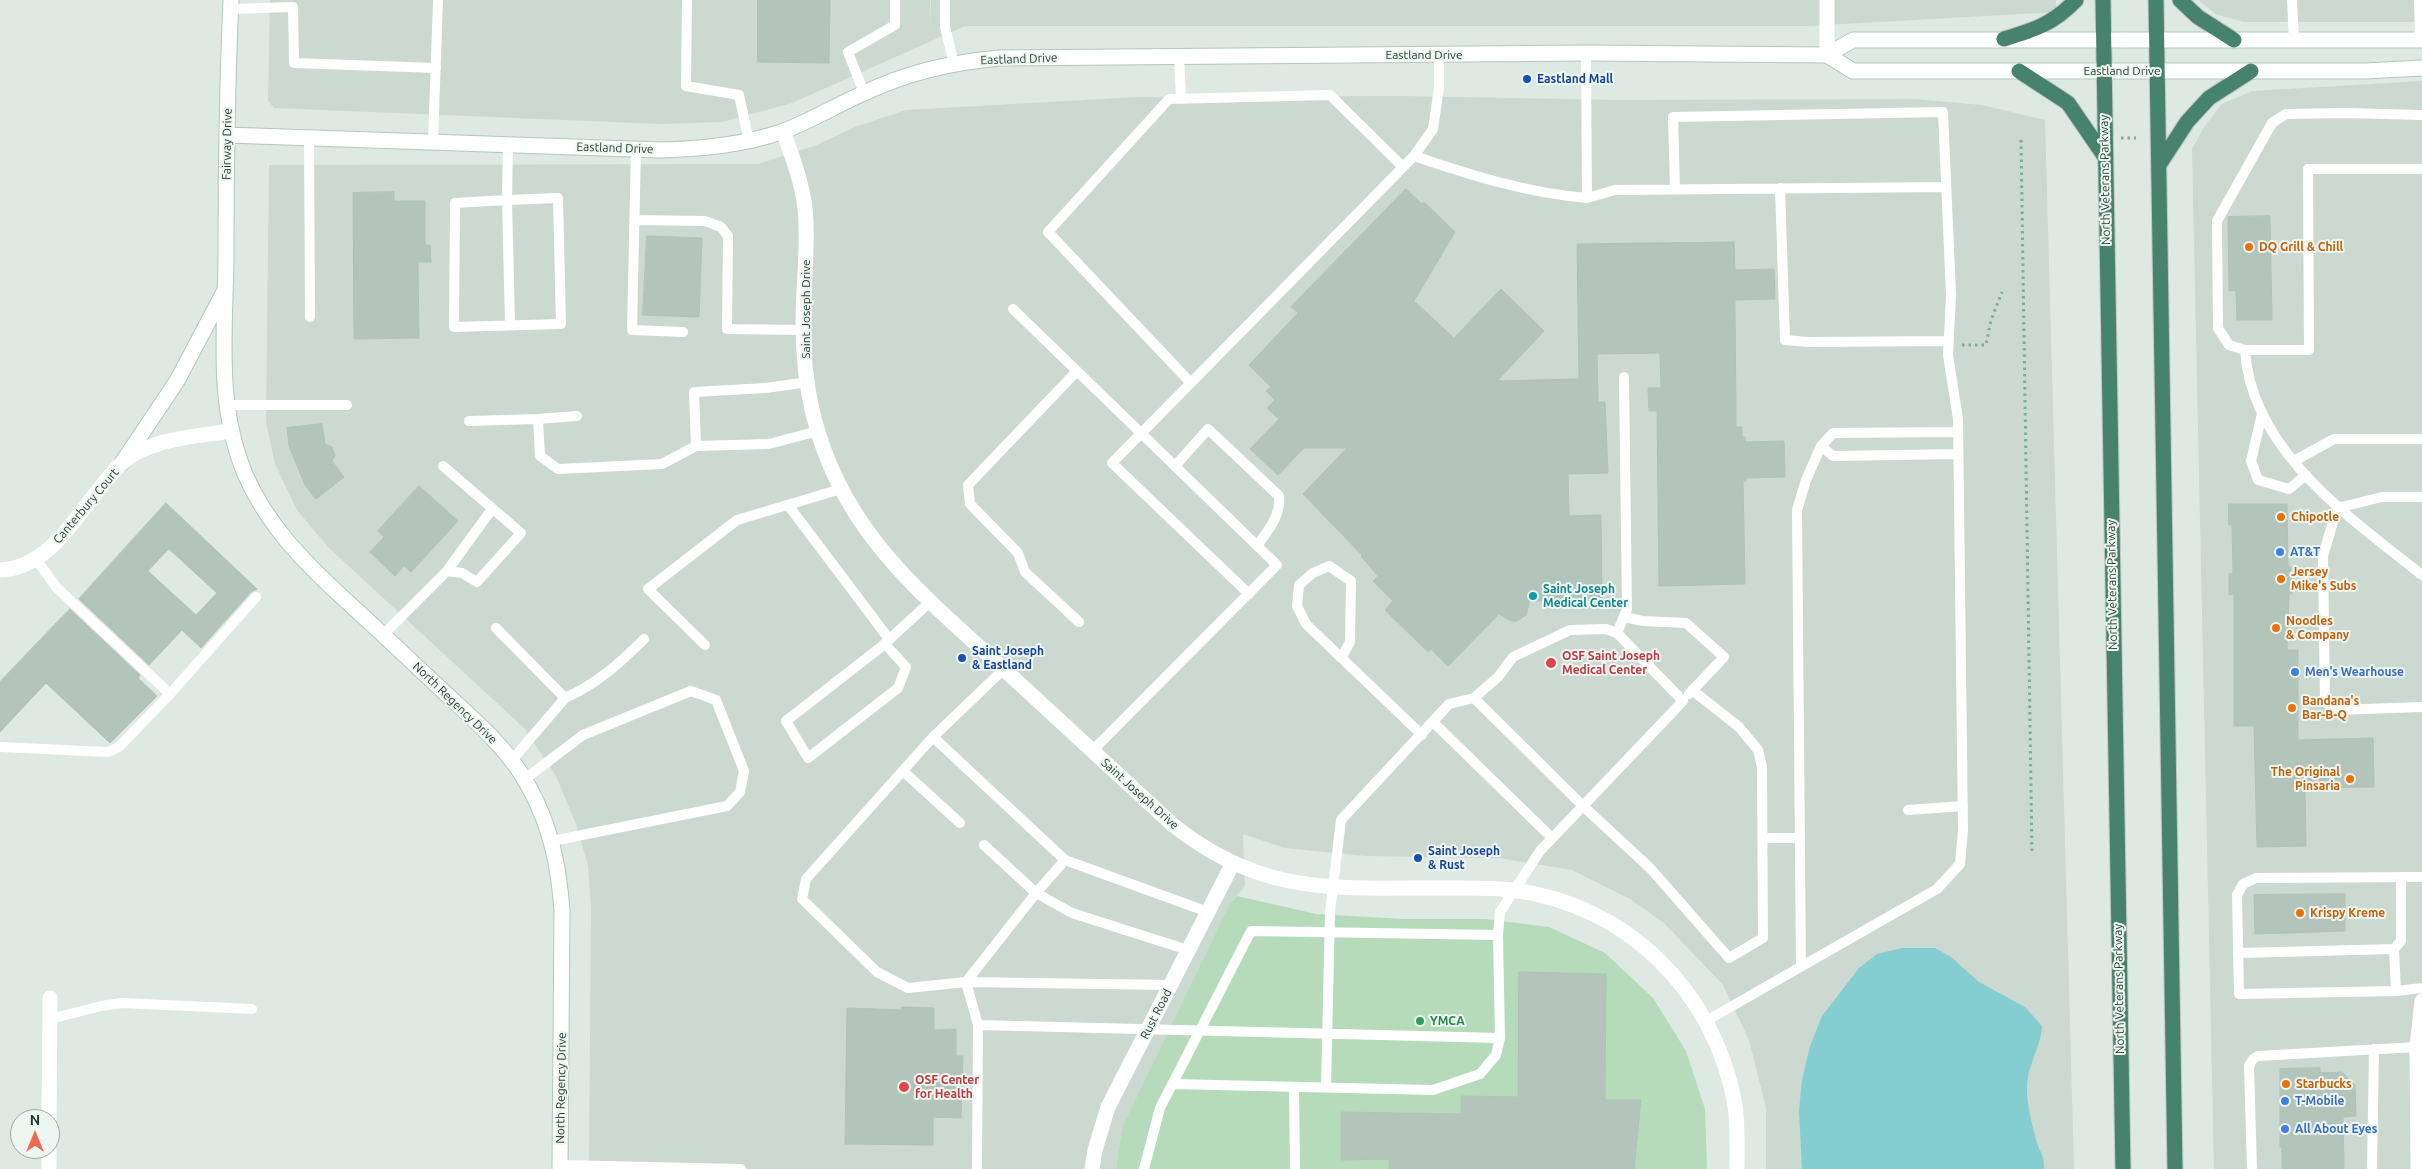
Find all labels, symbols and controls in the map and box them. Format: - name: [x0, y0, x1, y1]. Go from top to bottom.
- street label: Eastland Drive: [1385, 48, 1463, 62]
- street label: Eastland Drive: [980, 50, 1058, 68]
- street label: Eastland Drive: [2083, 64, 2161, 78]
- place label: Eastland Mall: [1537, 72, 1613, 86]
- marker: Eastland Mall: [1521, 73, 1533, 85]
- street label: Fairway Drive: [219, 108, 235, 180]
- street label: North Veterans Parkway: [2097, 115, 2113, 245]
- street label: Eastland Drive: [576, 139, 654, 157]
- place label: DQ Grill & Chill: [2259, 240, 2343, 254]
- marker: DQ Grill & Chill: [2243, 241, 2255, 253]
- street label: Saint Joseph Drive: [799, 259, 813, 359]
- street label: Canterbury Court: [50, 465, 122, 547]
- place label: Chipotle: [2291, 510, 2339, 524]
- marker: Chipotle: [2275, 511, 2287, 523]
- street label: North Veterans Parkway: [2104, 520, 2120, 650]
- place label: AT&T: [2290, 545, 2320, 559]
- marker: AT&T: [2274, 546, 2286, 558]
- place label: Jersey Mike's Subs: [2291, 565, 2356, 593]
- marker: Jersey Mike's Subs: [2275, 573, 2287, 585]
- place label: Saint Joseph Medical Center: [1543, 582, 1628, 610]
- marker: Saint Joseph Medical Center: [1527, 590, 1539, 602]
- place label: Noodles & Company: [2286, 614, 2349, 642]
- marker: Noodles & Company: [2270, 622, 2282, 634]
- place label: Saint Joseph & Eastland: [972, 644, 1044, 672]
- place label: OSF Saint Joseph Medical Center: [1562, 649, 1660, 677]
- marker: Saint Joseph & Eastland: [956, 652, 968, 664]
- marker: OSF Saint Joseph Medical Center: [1544, 656, 1558, 670]
- street label: North Regency Drive: [410, 659, 500, 747]
- place label: Men's Wearhouse: [2305, 665, 2404, 679]
- marker: Men's Wearhouse: [2289, 666, 2301, 678]
- place label: Bandana's Bar-B-Q: [2302, 694, 2359, 722]
- marker: Bandana's Bar-B-Q: [2286, 702, 2298, 714]
- street label: Saint Joseph Drive: [1098, 755, 1182, 833]
- place label: The Original Pinsaria: [2271, 765, 2340, 793]
- marker: The Original Pinsaria: [2344, 773, 2356, 785]
- place label: Saint Joseph & Rust: [1428, 844, 1500, 872]
- marker: Saint Joseph & Rust: [1412, 852, 1424, 864]
- place label: Krispy Kreme: [2310, 906, 2385, 920]
- marker: Krispy Kreme: [2294, 907, 2306, 919]
- street label: North Veterans Parkway: [2111, 924, 2127, 1054]
- street label: Rust Road: [1137, 986, 1175, 1042]
- place label: YMCA: [1430, 1014, 1465, 1028]
- marker: YMCA: [1414, 1015, 1426, 1027]
- street label: North Regency Drive: [553, 1032, 569, 1144]
- place label: OSF Center for Health: [915, 1073, 979, 1101]
- place label: Starbucks: [2296, 1077, 2352, 1091]
- marker: Starbucks: [2280, 1078, 2292, 1090]
- marker: OSF Center for Health: [897, 1080, 911, 1094]
- place label: T-Mobile: [2295, 1094, 2344, 1108]
- marker: T-Mobile: [2279, 1095, 2291, 1107]
- north arrow: [10, 1109, 60, 1159]
- text: N: [30, 1112, 40, 1128]
- place label: All About Eyes: [2295, 1122, 2377, 1136]
- marker: All About Eyes: [2279, 1123, 2291, 1135]

